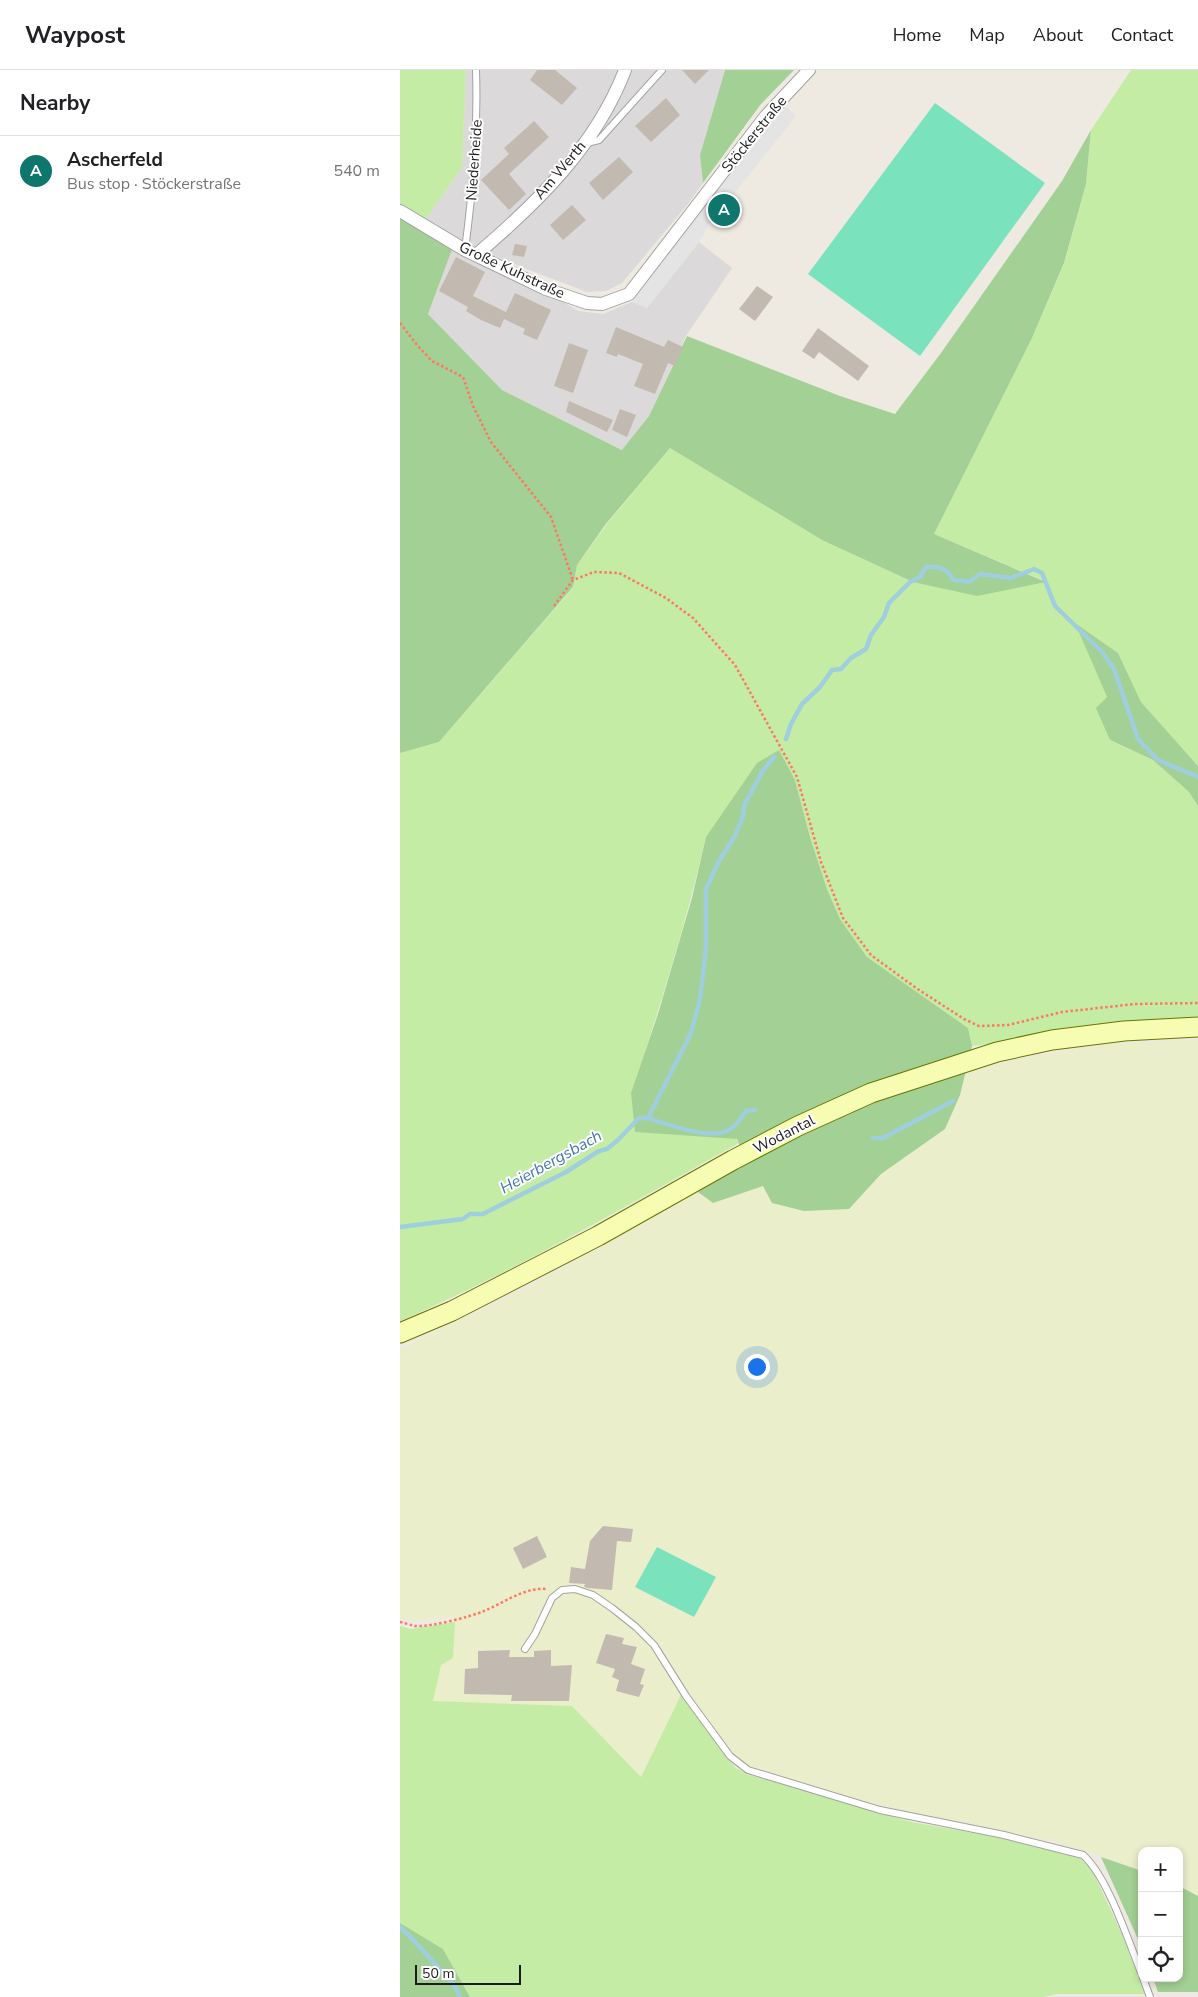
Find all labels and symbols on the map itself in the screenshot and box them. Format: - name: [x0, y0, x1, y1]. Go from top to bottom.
- street label: Stöckerstraße: [717, 92, 791, 176]
- street label: Niederheide: [461, 119, 487, 201]
- street label: Am Werth: [530, 136, 590, 204]
- pin: A: [708, 191, 740, 229]
- street label: Große Kuhstraße: [456, 237, 568, 303]
- street label: Wodantal: [750, 1110, 819, 1158]
- water label: Heierbergsbach: [496, 1125, 606, 1199]
- your location: [744, 1354, 770, 1380]
- scale bar: [415, 1962, 521, 1985]

